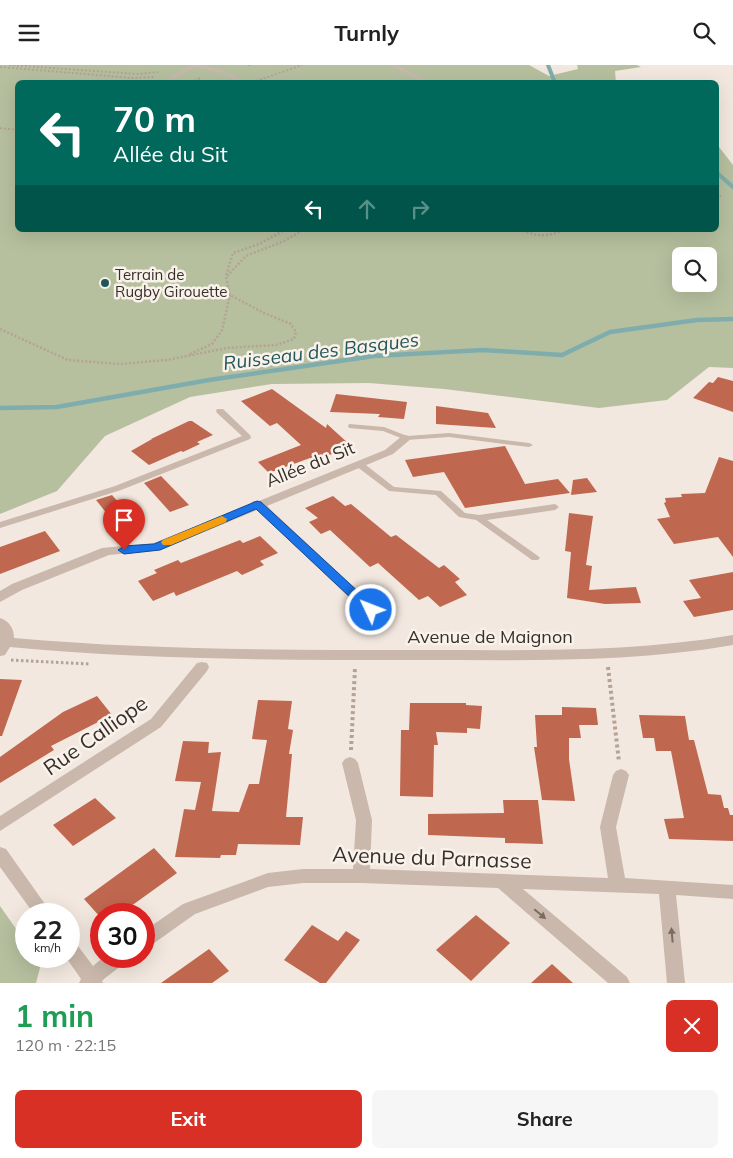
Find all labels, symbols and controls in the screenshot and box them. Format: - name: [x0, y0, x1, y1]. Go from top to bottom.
- icon: menu: [15, 19, 43, 47]
- text: Turnly: [334, 19, 399, 47]
- icon: search: [690, 19, 718, 47]
- text: 70 m: [113, 97, 196, 141]
- icon: left: [30, 100, 95, 165]
- text: Allée du Sit: [113, 140, 228, 168]
- icon: left: [300, 195, 328, 223]
- icon: ahead: [353, 195, 381, 223]
- icon: right: [406, 195, 434, 223]
- map controls: [672, 247, 717, 292]
- button: search: [672, 247, 717, 292]
- place label: Terrain de Rugby Girouette: [115, 265, 228, 301]
- marker: Terrain de Rugby Girouette: [99, 277, 111, 289]
- water label: Ruisseau des Basques: [222, 327, 420, 375]
- street label: Allée du Sit: [262, 436, 358, 492]
- pin: [103, 499, 145, 550]
- icon: arrive: [110, 506, 138, 534]
- position arrow: [344, 583, 396, 635]
- street label: Avenue de Maignon: [407, 625, 573, 648]
- street label: Rue Calliope: [38, 690, 152, 780]
- street label: Avenue du Parnasse: [332, 841, 532, 873]
- speed limit sign: 30: [90, 903, 155, 968]
- one-way arrow: [533, 908, 546, 919]
- text: 22: [32, 914, 63, 945]
- one-way arrow: [668, 927, 676, 943]
- text: km/h: [34, 940, 61, 955]
- text: 1 min: [15, 997, 94, 1035]
- button: close: [666, 1000, 718, 1052]
- text: 120 m · 22:15: [15, 1035, 116, 1055]
- button: Exit: [15, 1090, 362, 1148]
- button: Share: [372, 1090, 718, 1148]

